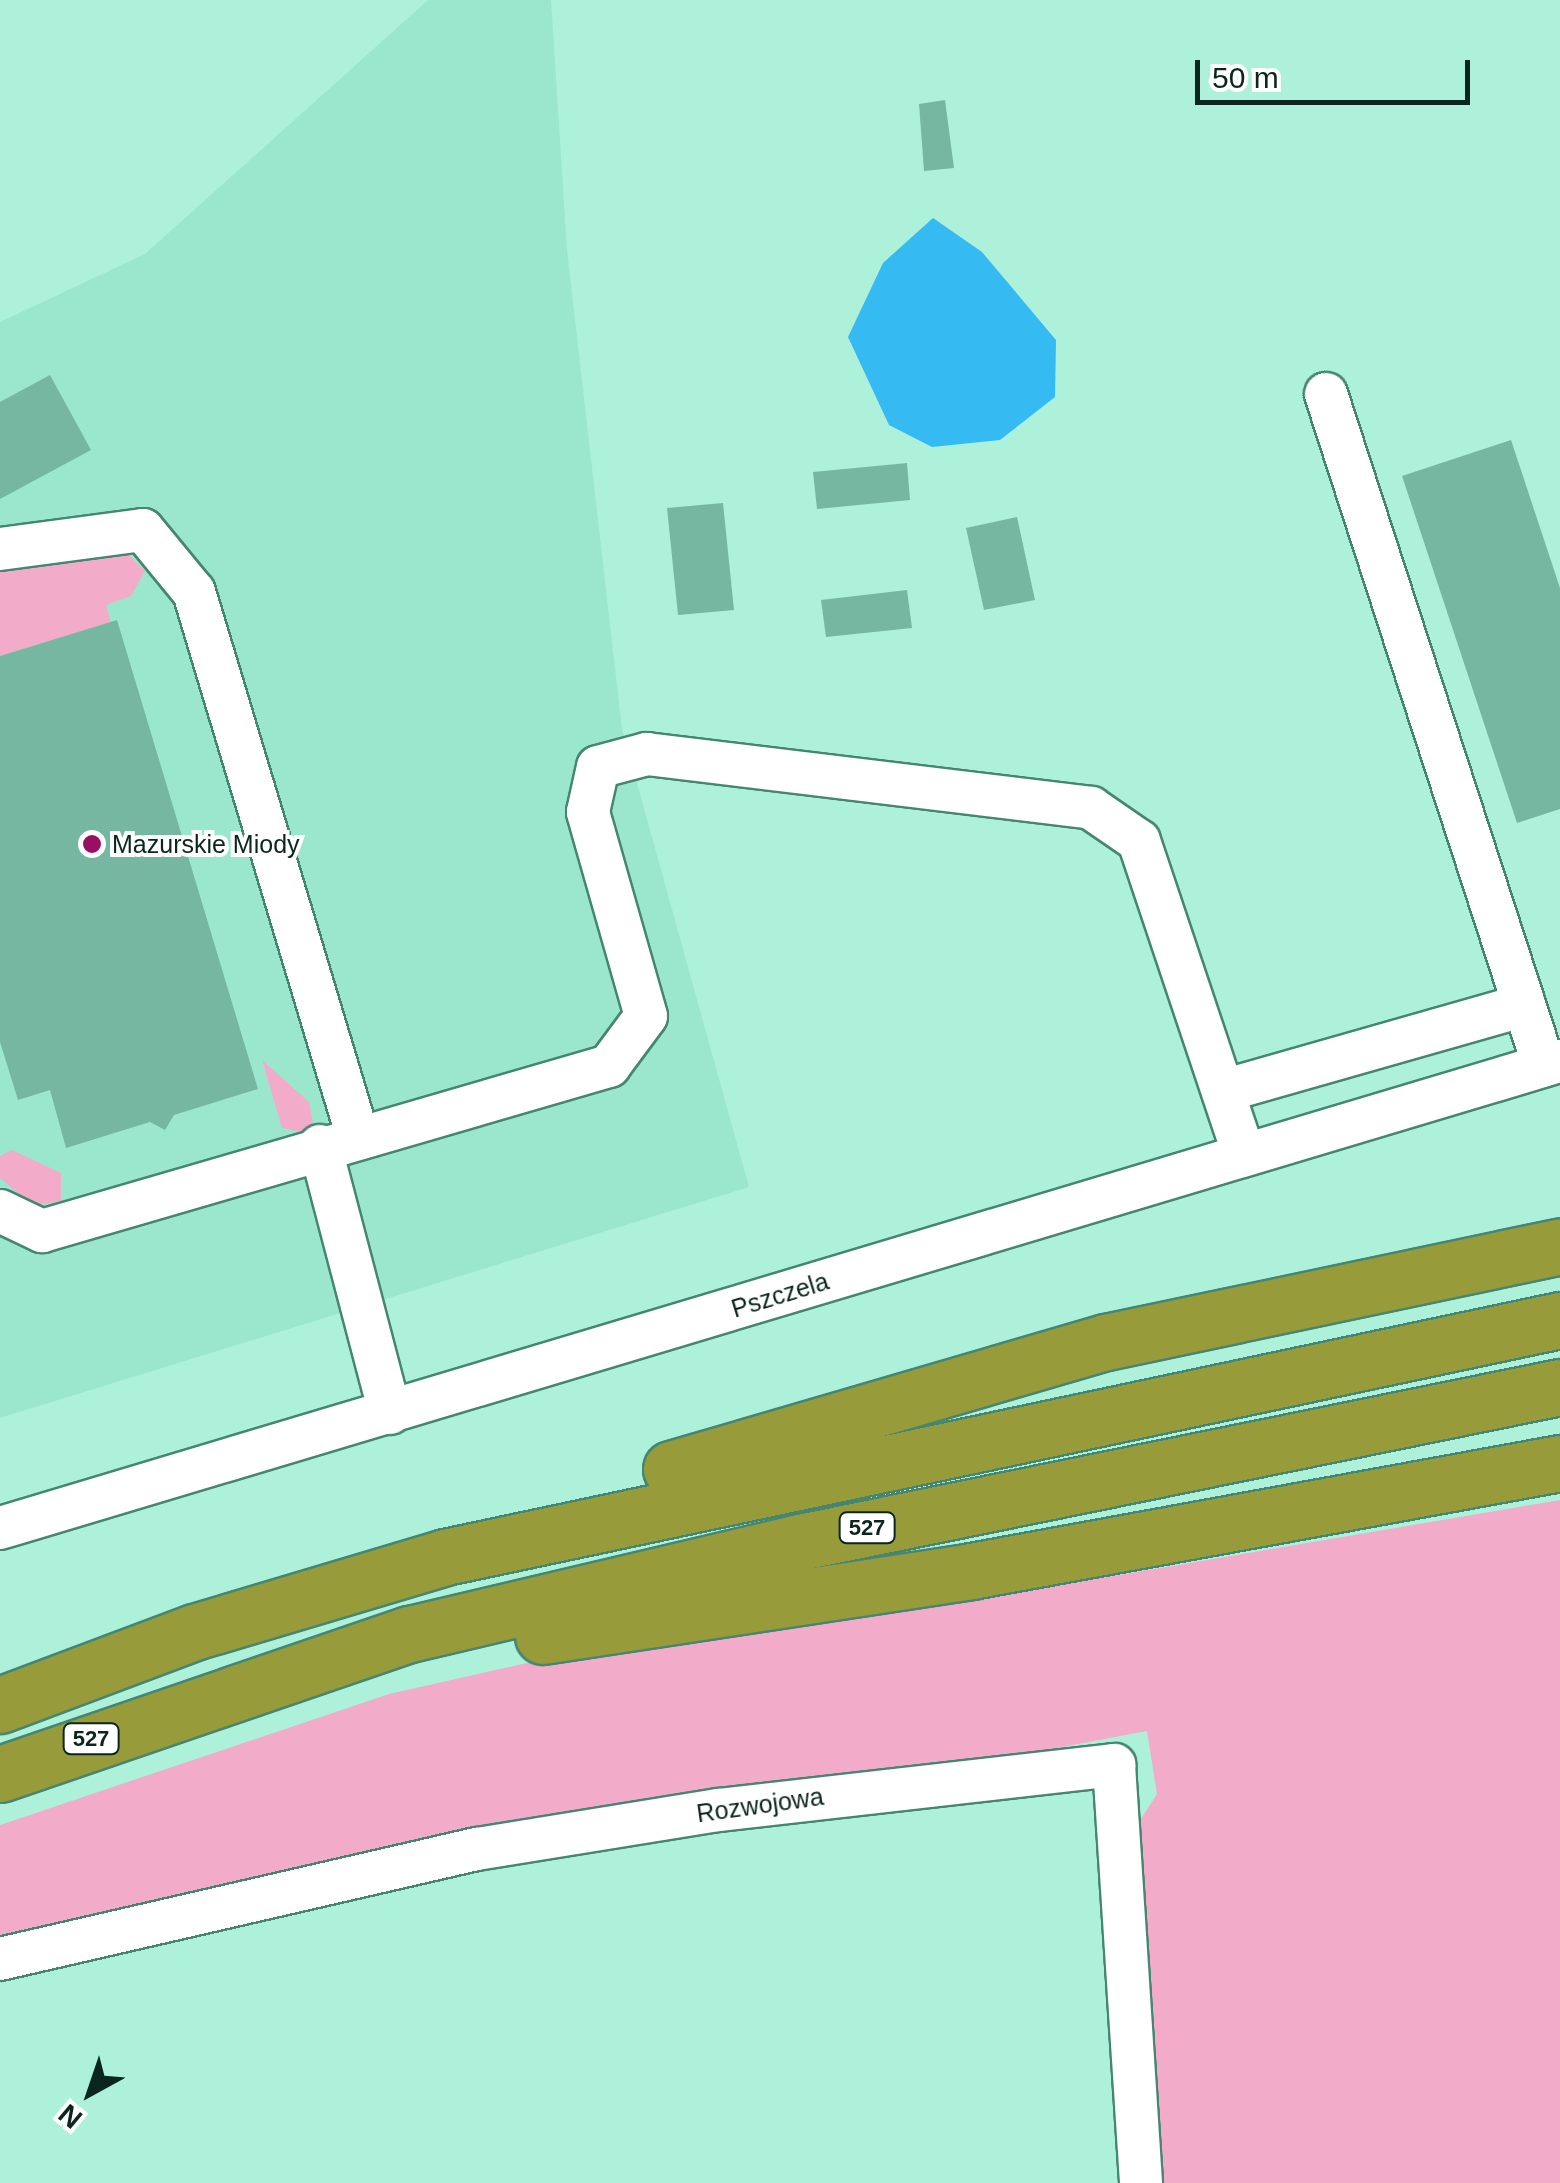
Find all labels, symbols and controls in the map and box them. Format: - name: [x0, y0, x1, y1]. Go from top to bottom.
- scale bar: [1200, 40, 1475, 102]
- text: 50 m: [1212, 61, 1279, 94]
- place label: Mazurskie Miody: [112, 829, 300, 859]
- marker: Mazurskie Miody: [81, 833, 103, 855]
- street label: Pszczela: [728, 1266, 832, 1324]
- road number: 527: [837, 1511, 897, 1545]
- road number: 527: [61, 1722, 121, 1756]
- street label: Rozwojowa: [695, 1781, 825, 1829]
- north arrow: [40, 2043, 140, 2143]
- text: N: [53, 2098, 88, 2135]

